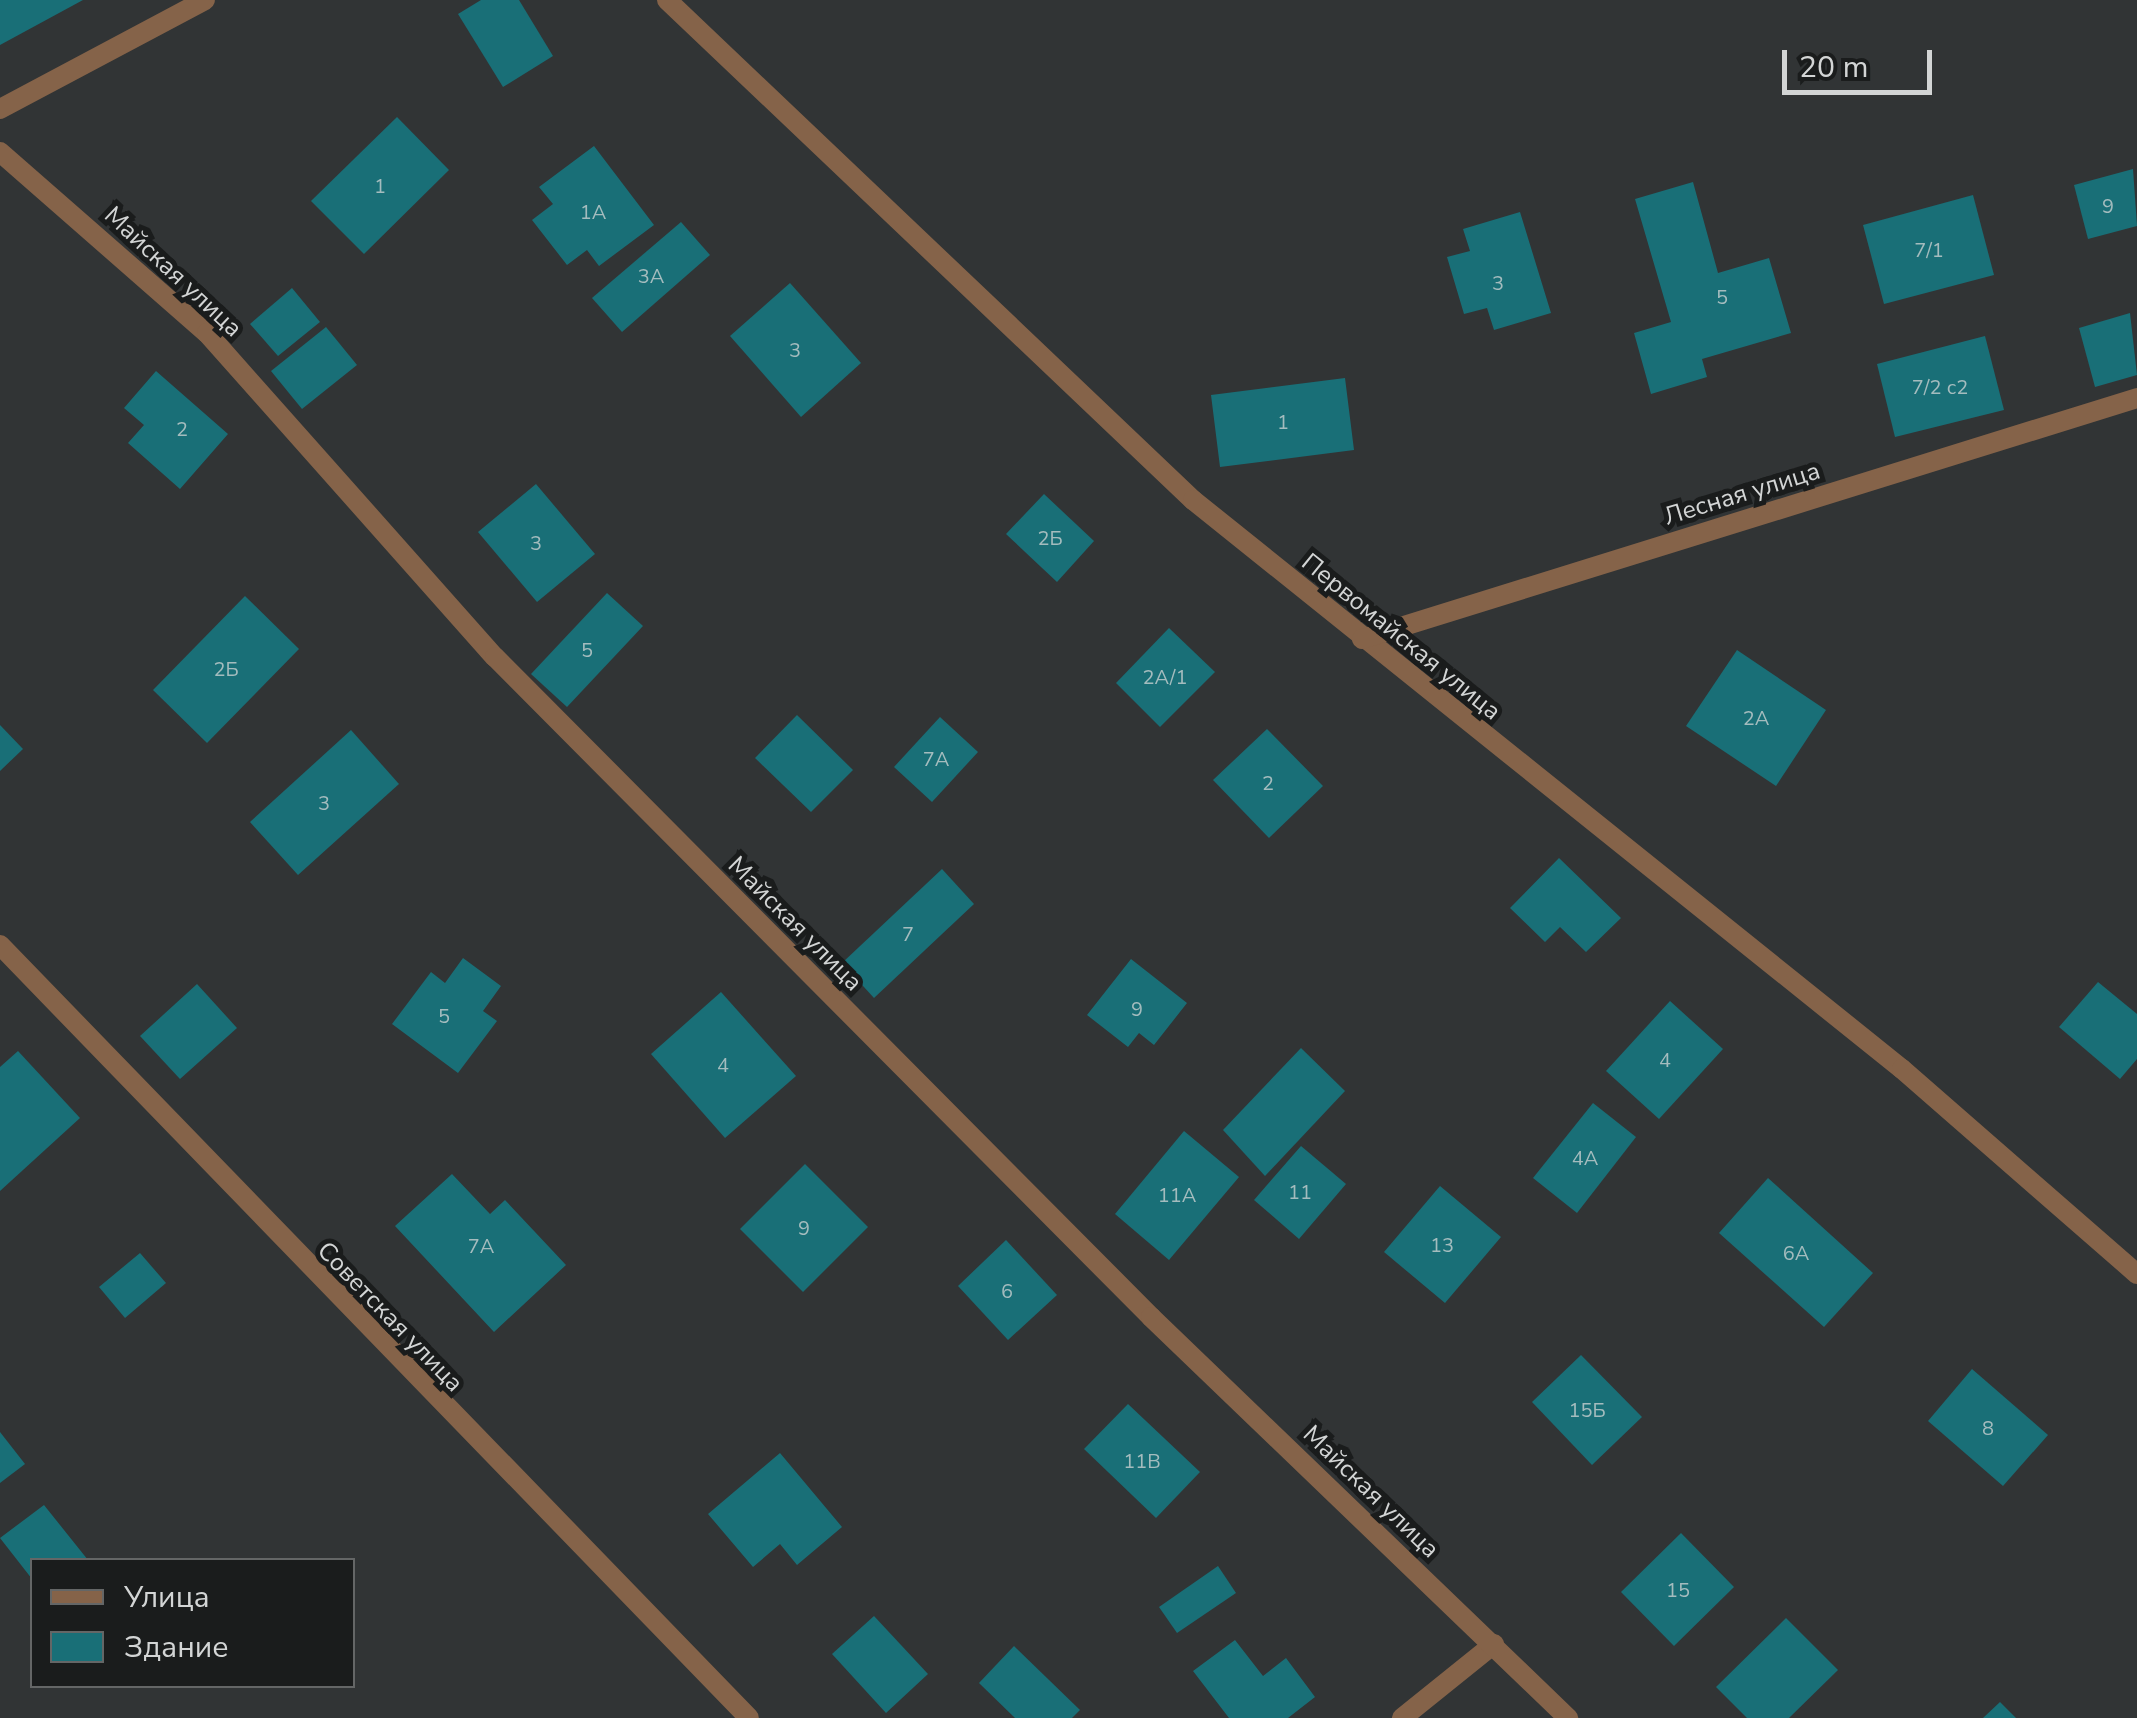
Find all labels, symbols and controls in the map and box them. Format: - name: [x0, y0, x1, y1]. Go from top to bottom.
- scale bar: [1787, 30, 1937, 92]
- text: 20 m: [1799, 47, 1868, 88]
- house number: 1: [374, 174, 386, 198]
- house number: 9: [2102, 194, 2114, 218]
- street label: Майская улица: [98, 200, 248, 344]
- house number: 1А: [580, 200, 606, 224]
- house number: 7/1: [1914, 238, 1944, 262]
- house number: 3А: [638, 264, 664, 288]
- house number: 3: [1492, 271, 1504, 295]
- house number: 5: [1716, 285, 1728, 309]
- house number: 3: [789, 338, 801, 362]
- house number: 7/2 с2: [1912, 375, 1968, 399]
- house number: 1: [1277, 410, 1289, 434]
- house number: 2: [176, 417, 188, 441]
- street label: Лесная улица: [1660, 456, 1824, 532]
- house number: 2Б: [1037, 526, 1063, 550]
- house number: 3: [530, 531, 542, 555]
- street label: Первомайская улица: [1295, 547, 1507, 727]
- house number: 5: [581, 638, 593, 662]
- house number: 2Б: [213, 657, 239, 681]
- house number: 2А/1: [1143, 665, 1187, 689]
- house number: 2А: [1743, 706, 1769, 730]
- house number: 7А: [923, 747, 949, 771]
- house number: 2: [1262, 771, 1274, 795]
- house number: 3: [318, 791, 330, 815]
- street label: Майская улица: [722, 851, 868, 997]
- house number: 7: [902, 922, 914, 946]
- house number: 9: [1131, 997, 1143, 1021]
- house number: 5: [438, 1004, 450, 1028]
- house number: 4: [1659, 1048, 1671, 1072]
- house number: 4: [717, 1053, 729, 1077]
- house number: 4А: [1572, 1146, 1598, 1170]
- house number: 11: [1288, 1180, 1312, 1204]
- house number: 11А: [1158, 1183, 1196, 1207]
- house number: 9: [798, 1216, 810, 1240]
- house number: 13: [1430, 1233, 1454, 1257]
- house number: 7А: [468, 1234, 494, 1258]
- street label: Советская улица: [311, 1236, 469, 1398]
- house number: 6А: [1783, 1241, 1809, 1265]
- house number: 6: [1001, 1279, 1013, 1303]
- house number: 15Б: [1568, 1398, 1606, 1422]
- house number: 8: [1982, 1416, 1994, 1440]
- street label: Майская улица: [1297, 1420, 1445, 1564]
- house number: 11В: [1123, 1449, 1161, 1473]
- legend: [30, 1558, 355, 1688]
- text: Улица: [124, 1577, 210, 1618]
- house number: 15: [1666, 1578, 1690, 1602]
- text: Здание: [124, 1627, 229, 1668]

